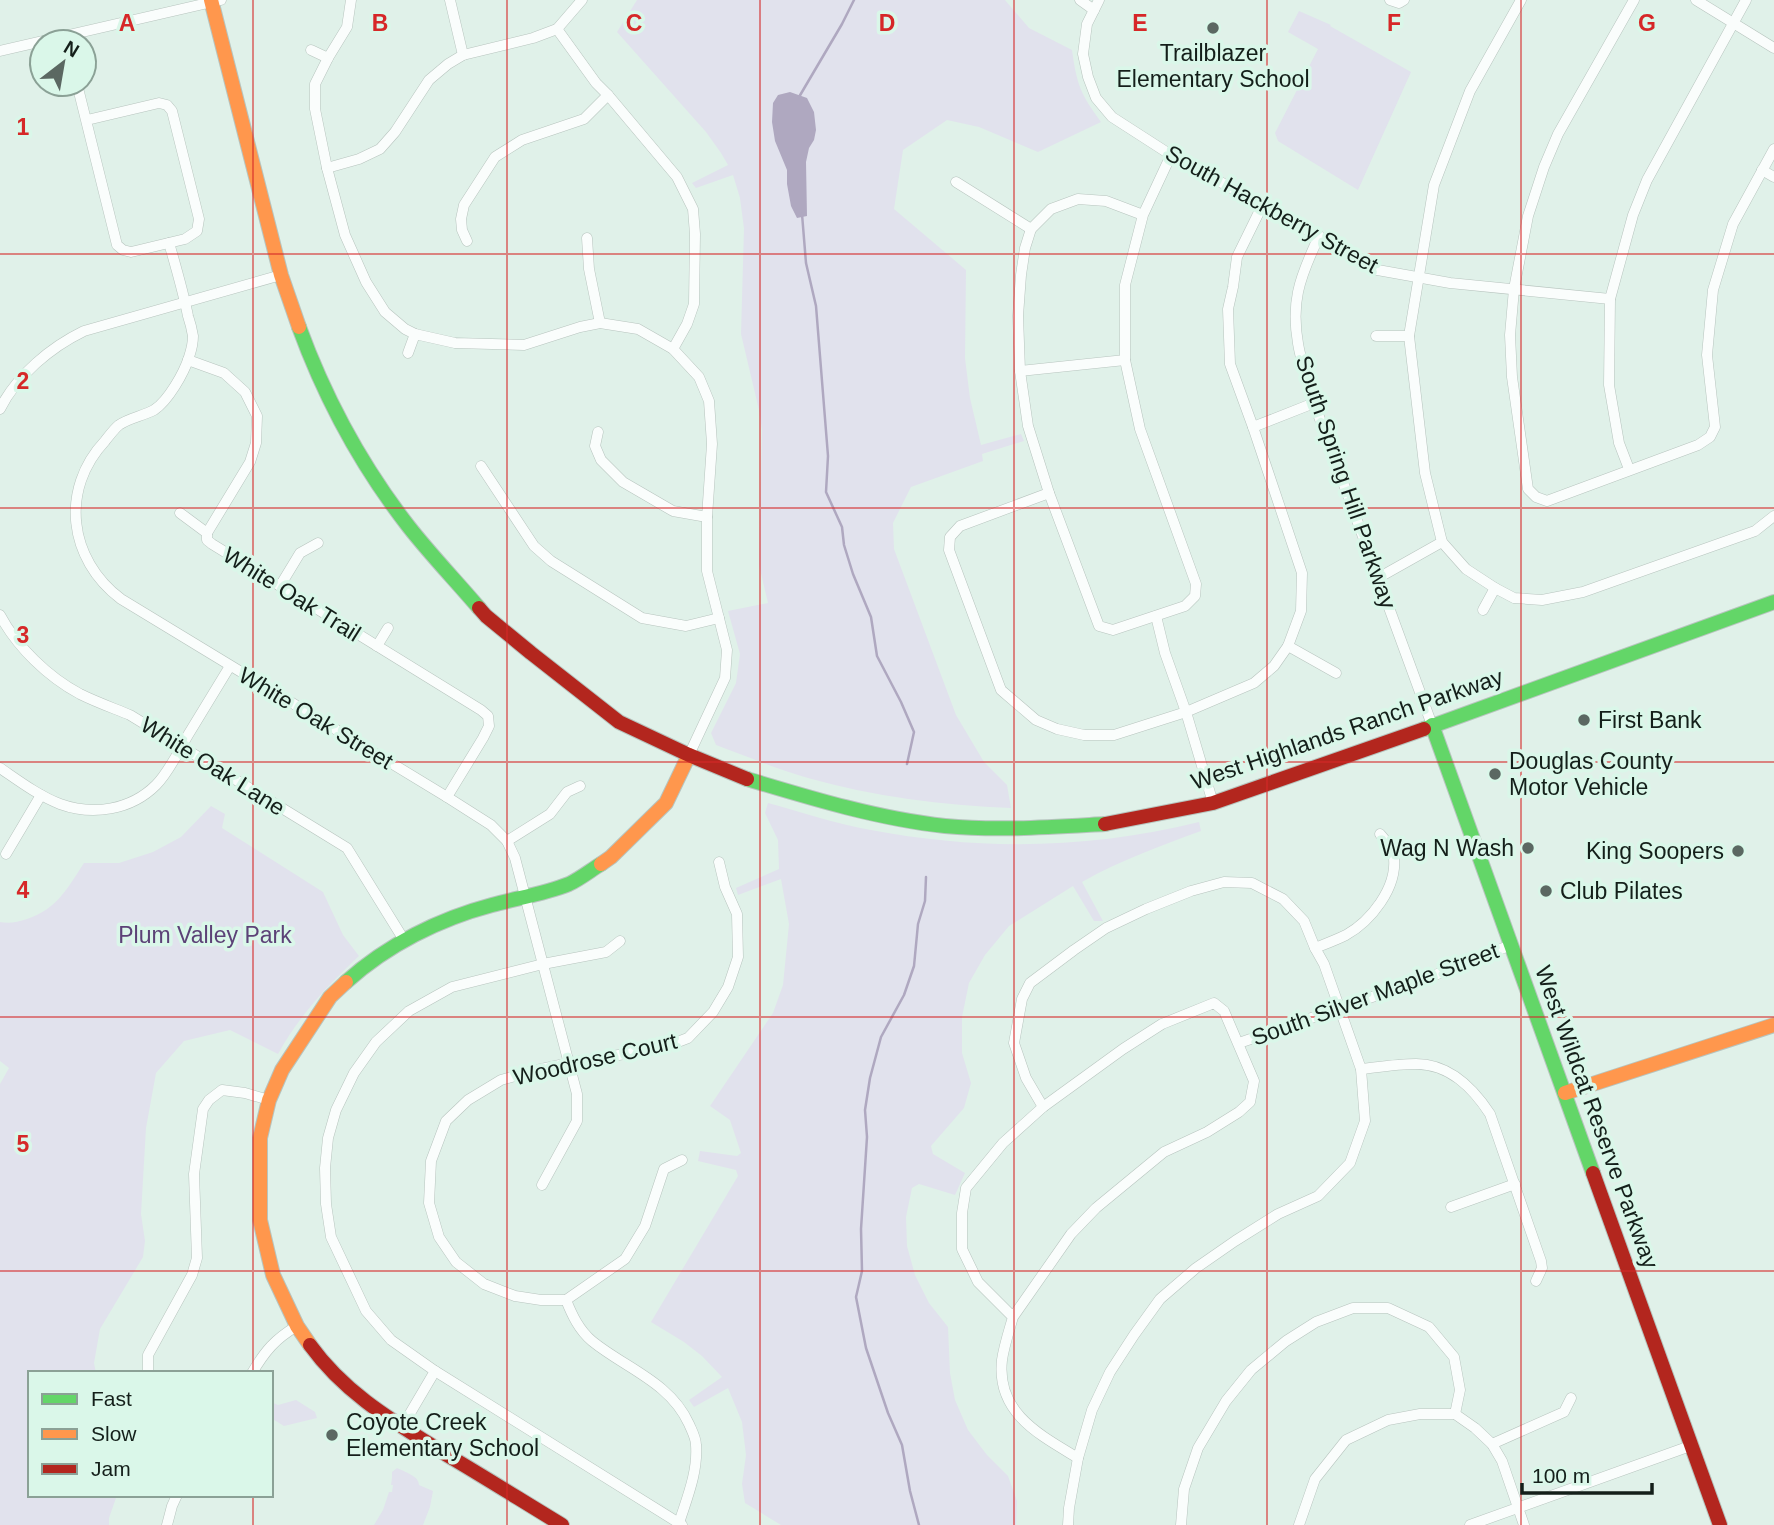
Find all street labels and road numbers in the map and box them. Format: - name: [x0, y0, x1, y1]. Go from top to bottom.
- street label: South Hackberry Street: [1161, 140, 1383, 279]
- street label: South Spring Hill Parkway: [1290, 352, 1402, 612]
- street label: White Oak Trail: [218, 541, 366, 647]
- street label: White Oak Street: [234, 662, 398, 775]
- street label: West Highlands Ranch Parkway: [1188, 663, 1507, 795]
- street label: White Oak Lane: [136, 711, 290, 821]
- street label: South Silver Maple Street: [1248, 937, 1503, 1051]
- street label: West Wildcat Reserve Parkway: [1530, 962, 1664, 1272]
- street label: Woodrose Court: [511, 1027, 680, 1090]

